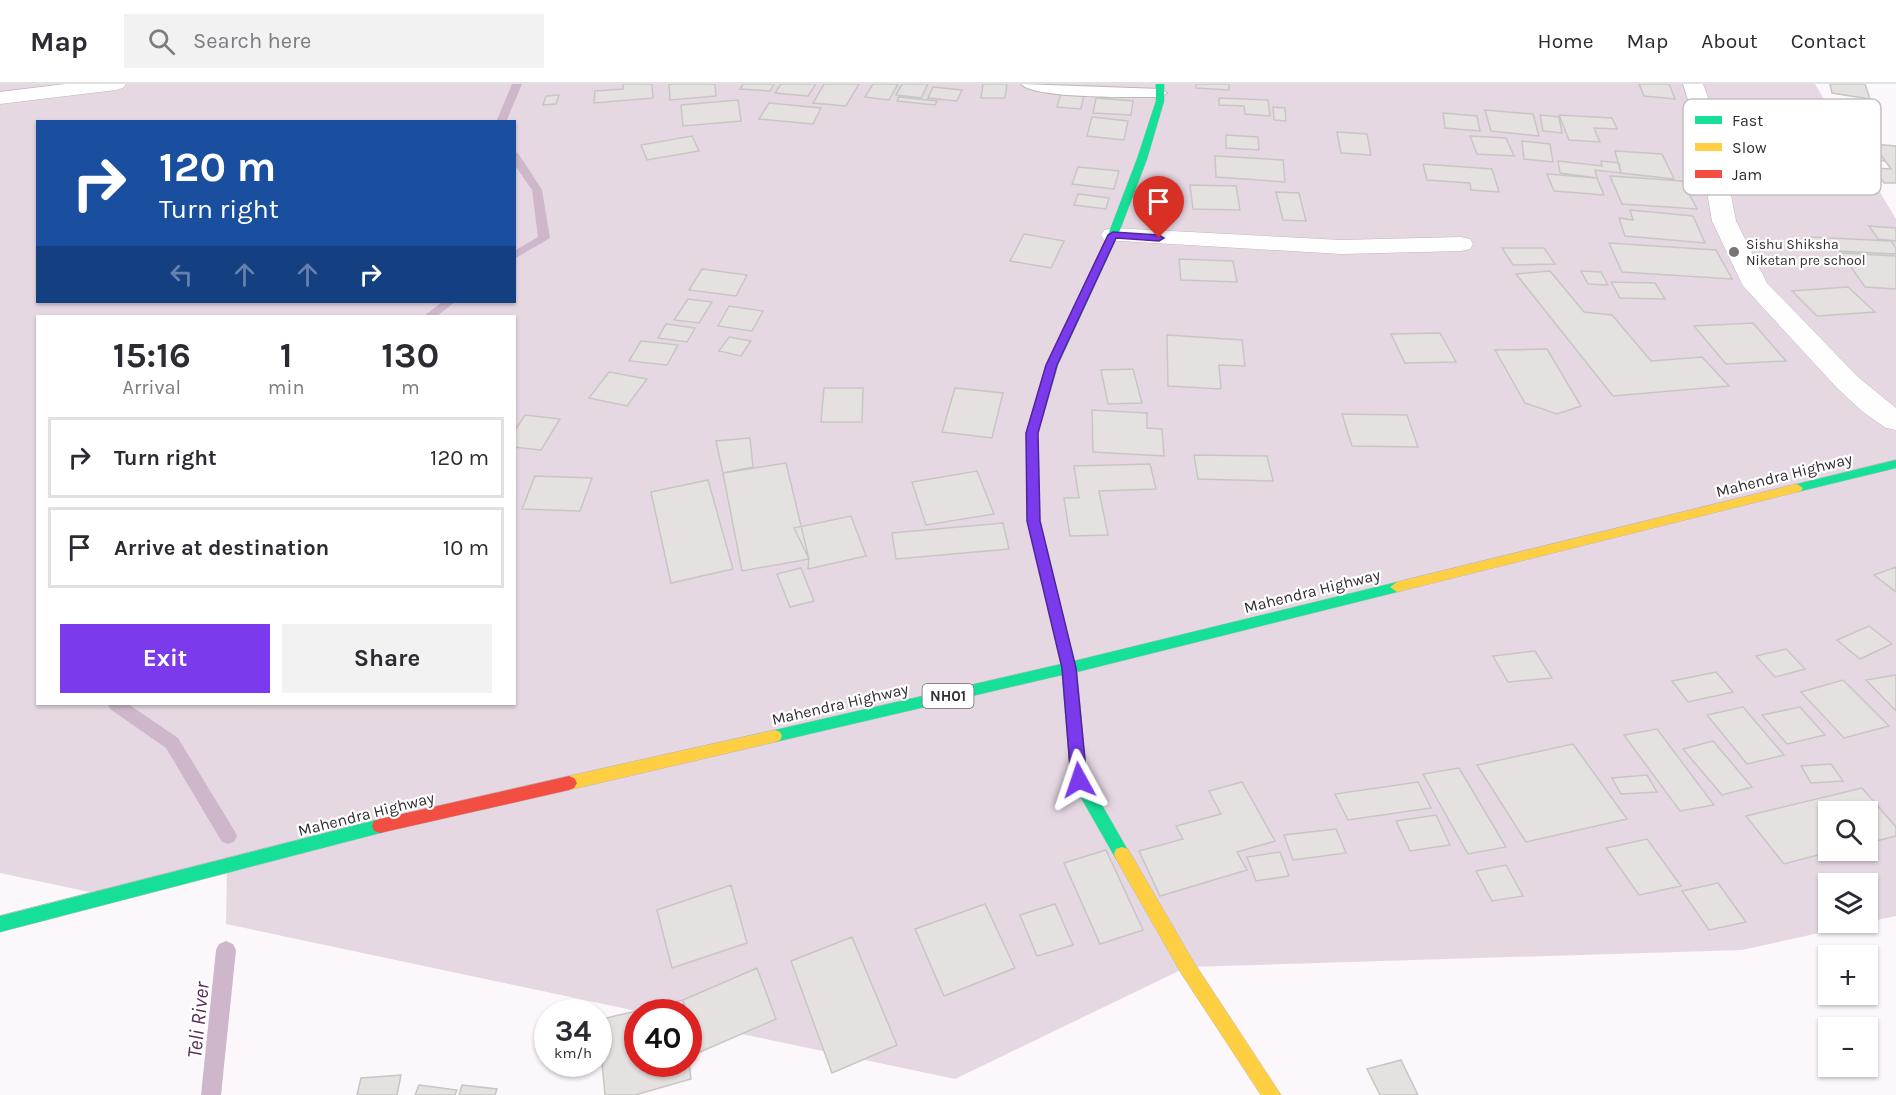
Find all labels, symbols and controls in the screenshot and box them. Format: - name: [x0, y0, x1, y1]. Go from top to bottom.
- search box: [124, 14, 544, 68]
- text: Map: [30, 25, 88, 58]
- icon: search: [145, 25, 178, 58]
- text: Search here: [193, 28, 311, 54]
- text: Home: [1538, 29, 1594, 53]
- text: Map: [1627, 29, 1668, 53]
- text: About: [1701, 29, 1758, 53]
- text: Contact: [1791, 29, 1866, 53]
- legend: [1683, 99, 1881, 195]
- text: Fast: [1732, 111, 1763, 130]
- text: Slow: [1732, 138, 1767, 157]
- text: 120 m: [159, 142, 276, 192]
- icon: right: [60, 144, 138, 222]
- text: Jam: [1732, 165, 1762, 184]
- pin: [1133, 176, 1184, 238]
- icon: arrive: [1142, 185, 1175, 218]
- text: Turn right: [159, 193, 279, 225]
- place label: Sishu Shiksha Niketan pre school: [1746, 236, 1866, 269]
- marker: Sishu Shiksha Niketan pre school: [1727, 245, 1741, 259]
- icon: left: [165, 258, 198, 291]
- icon: ahead: [228, 258, 261, 291]
- icon: ahead: [291, 258, 324, 291]
- icon: right: [354, 258, 387, 291]
- text: 15:16: [113, 334, 191, 376]
- text: 1: [280, 334, 293, 376]
- text: 130: [381, 334, 439, 376]
- text: Arrival: [123, 376, 181, 399]
- text: min: [268, 376, 304, 399]
- text: m: [401, 376, 420, 399]
- icon: right: [63, 441, 96, 474]
- text: Turn right: [114, 445, 217, 471]
- text: 120 m: [430, 445, 489, 471]
- street label: Mahendra Highway: [1714, 449, 1855, 501]
- icon: arrive: [63, 531, 96, 564]
- text: Arrive at destination: [114, 535, 329, 561]
- text: 10 m: [443, 535, 489, 561]
- street label: Mahendra Highway: [1242, 565, 1383, 617]
- button: Exit: [60, 624, 270, 693]
- button: Share: [282, 624, 492, 693]
- street label: Mahendra Highway: [770, 679, 911, 729]
- road number: NH01: [922, 684, 974, 708]
- position arrow: [1047, 748, 1111, 812]
- street label: Mahendra Highway: [296, 788, 437, 840]
- map controls: [1818, 801, 1878, 1077]
- button: search: [1818, 801, 1878, 861]
- button: layers: [1818, 873, 1878, 933]
- button: +: [1818, 945, 1878, 1005]
- water label: Teli River: [182, 980, 214, 1059]
- speed limit sign: 40: [624, 999, 702, 1077]
- text: 34: [555, 1013, 591, 1049]
- button: −: [1818, 1017, 1878, 1077]
- text: km/h: [554, 1044, 592, 1062]

